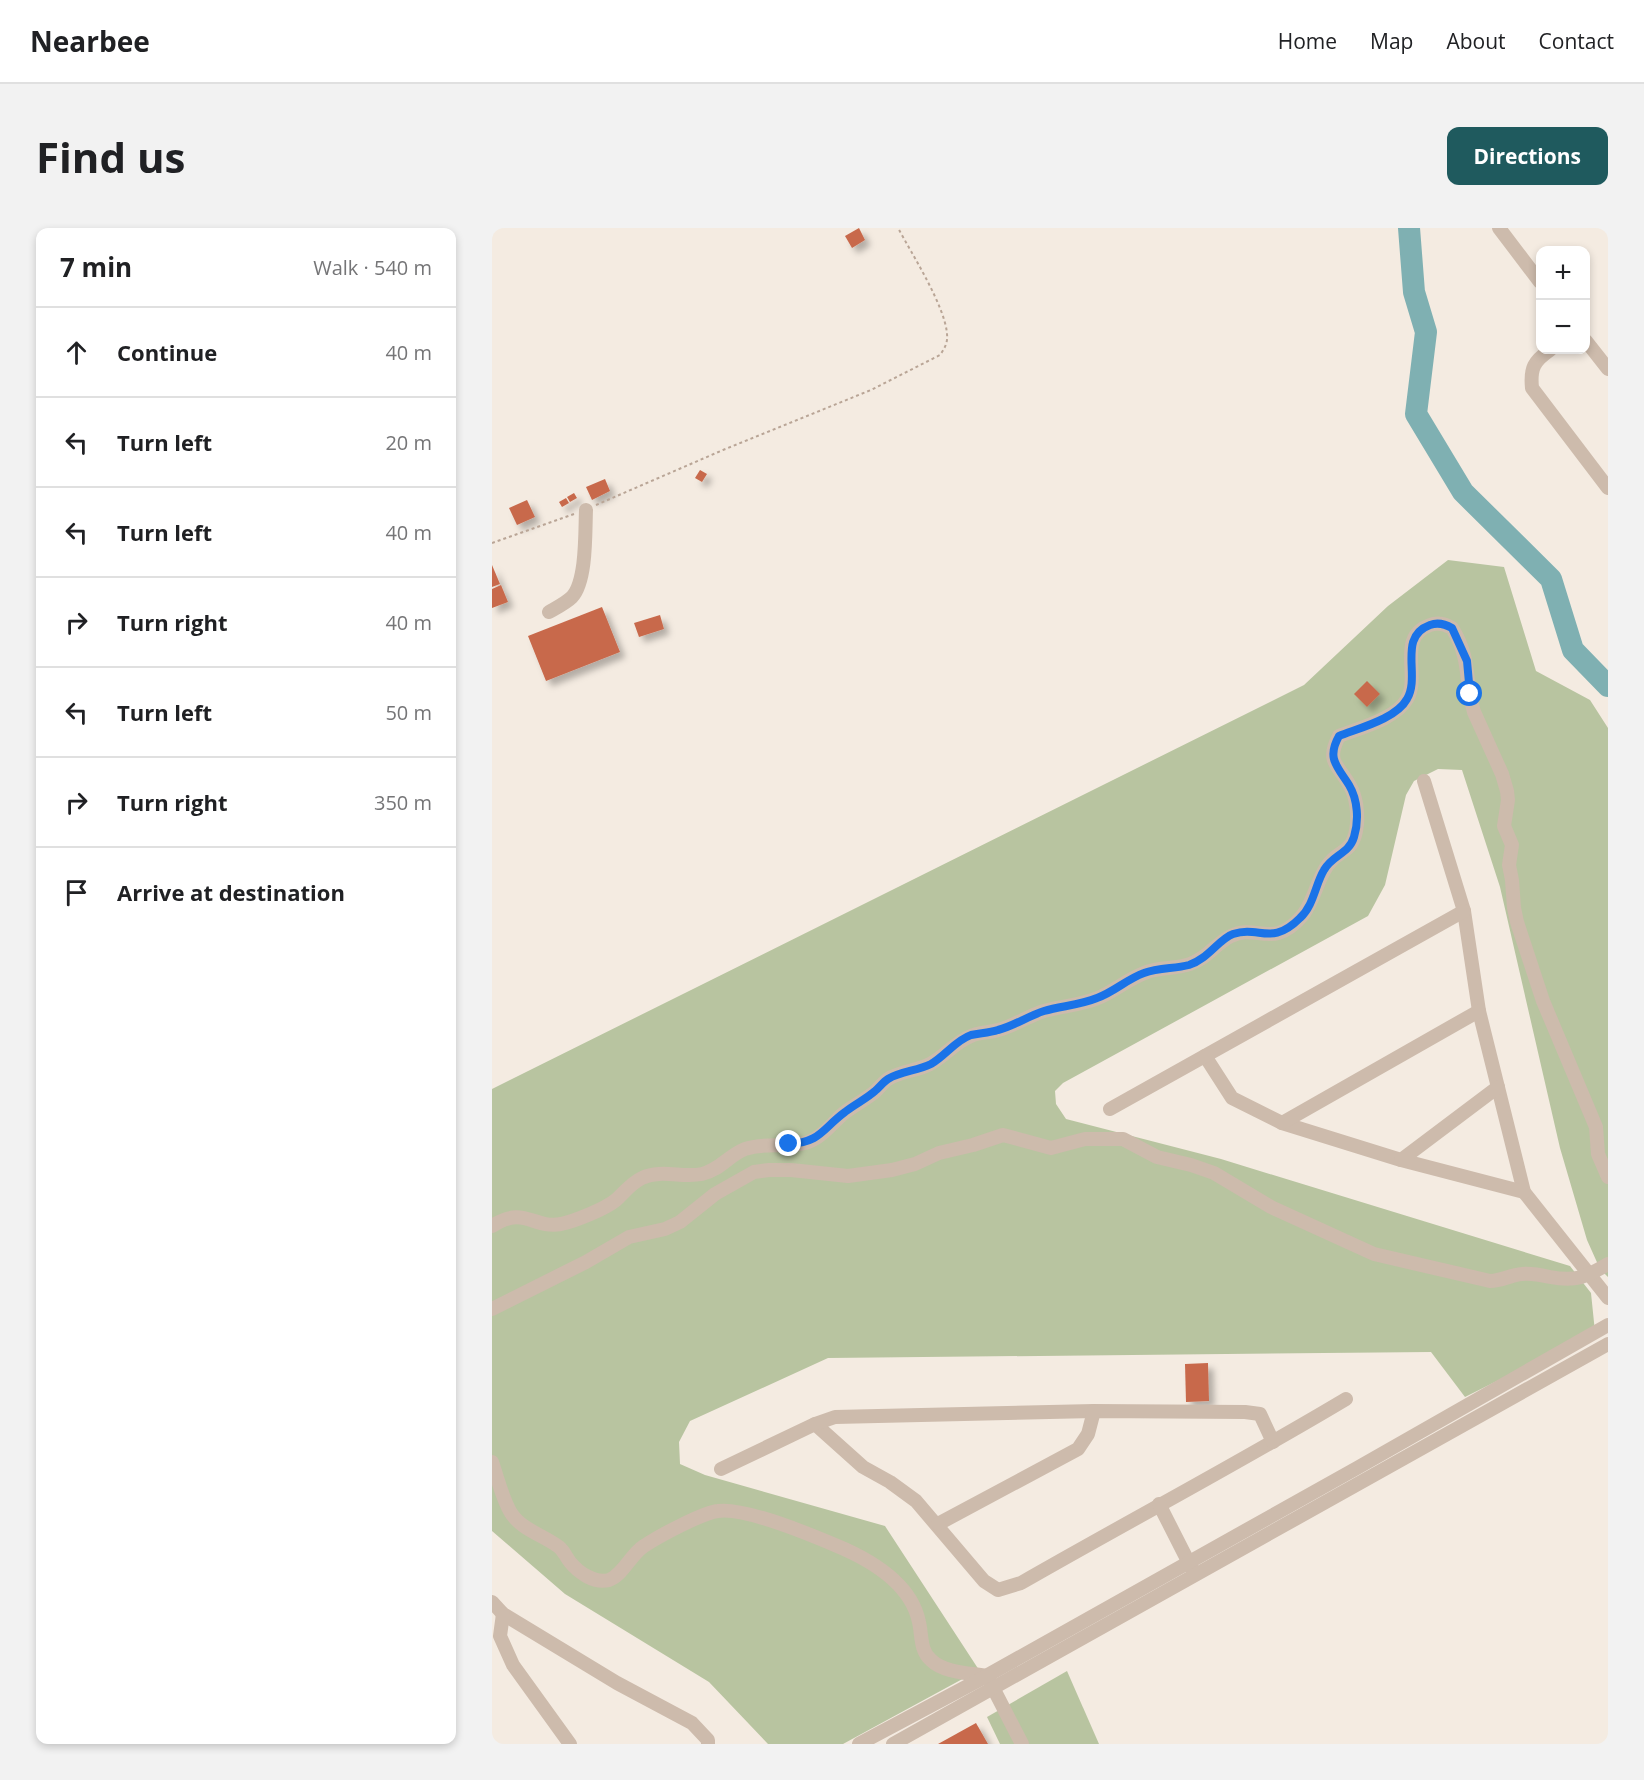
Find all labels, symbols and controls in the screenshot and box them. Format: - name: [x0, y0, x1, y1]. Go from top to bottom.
- text: Nearbee: [30, 22, 150, 60]
- text: Home: [1278, 27, 1337, 55]
- text: Map: [1370, 27, 1413, 55]
- text: About: [1446, 27, 1506, 55]
- text: Contact: [1539, 27, 1614, 55]
- button: Directions: [1447, 127, 1608, 185]
- text: Find us: [36, 128, 185, 185]
- map controls: [1536, 246, 1590, 354]
- button: +: [1536, 246, 1590, 300]
- text: 7 min: [60, 249, 132, 285]
- text: Walk · 540 m: [313, 254, 432, 281]
- button: −: [1536, 300, 1590, 354]
- icon: ahead: [60, 336, 93, 369]
- text: Continue: [117, 337, 217, 367]
- text: 40 m: [385, 339, 432, 366]
- icon: left: [60, 426, 93, 459]
- text: Turn left: [117, 427, 212, 457]
- text: 20 m: [385, 429, 432, 456]
- icon: left: [60, 516, 93, 549]
- text: Turn left: [117, 517, 212, 547]
- text: 40 m: [385, 519, 432, 546]
- icon: right: [60, 606, 93, 639]
- text: Turn right: [117, 607, 228, 637]
- text: 40 m: [385, 609, 432, 636]
- route start: [1456, 680, 1482, 706]
- icon: left: [60, 696, 93, 729]
- text: Turn left: [117, 697, 212, 727]
- text: 50 m: [385, 699, 432, 726]
- icon: right: [60, 786, 93, 819]
- text: Turn right: [117, 787, 228, 817]
- text: 350 m: [374, 789, 432, 816]
- icon: arrive: [60, 876, 93, 909]
- text: Arrive at destination: [117, 877, 345, 907]
- route end: [775, 1130, 801, 1156]

